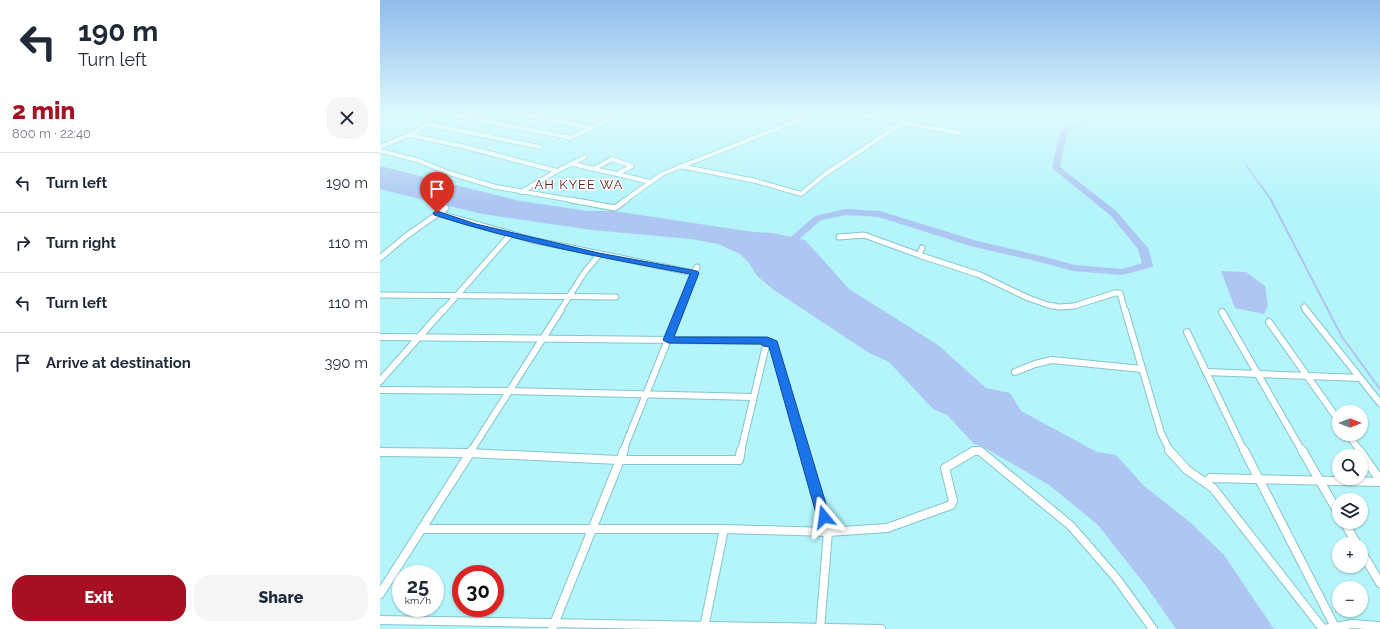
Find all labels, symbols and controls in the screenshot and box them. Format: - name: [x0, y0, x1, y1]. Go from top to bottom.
- text: 190 m: [78, 15, 158, 48]
- icon: left: [12, 16, 64, 68]
- text: Turn left: [78, 49, 147, 70]
- text: 2 min: [12, 96, 75, 125]
- button: close: [326, 97, 368, 139]
- text: 800 m · 22:40: [12, 126, 91, 141]
- icon: left: [12, 172, 34, 194]
- pin: [420, 172, 454, 213]
- text: Turn left: [46, 174, 107, 192]
- text: 190 m: [326, 174, 368, 192]
- district label: AH KYEE WA: [535, 177, 623, 192]
- icon: arrive: [426, 178, 448, 200]
- icon: right: [12, 232, 34, 254]
- text: Turn right: [46, 234, 116, 252]
- text: 110 m: [328, 234, 368, 252]
- icon: left: [12, 292, 34, 314]
- text: Turn left: [46, 294, 107, 312]
- text: 110 m: [328, 294, 368, 312]
- icon: arrive: [12, 352, 34, 374]
- text: Arrive at destination: [46, 354, 191, 372]
- text: 390 m: [324, 354, 368, 372]
- north arrow: [1332, 405, 1368, 441]
- map controls: [1332, 405, 1368, 617]
- button: search: [1332, 449, 1368, 485]
- button: layers: [1332, 493, 1368, 529]
- position arrow: [803, 496, 845, 538]
- button: +: [1332, 537, 1368, 573]
- speed limit sign: 30: [452, 565, 504, 617]
- text: 25: [407, 574, 429, 598]
- button: Exit: [12, 575, 186, 621]
- button: Share: [194, 575, 368, 621]
- button: −: [1332, 581, 1368, 617]
- text: km/h: [405, 595, 431, 606]

